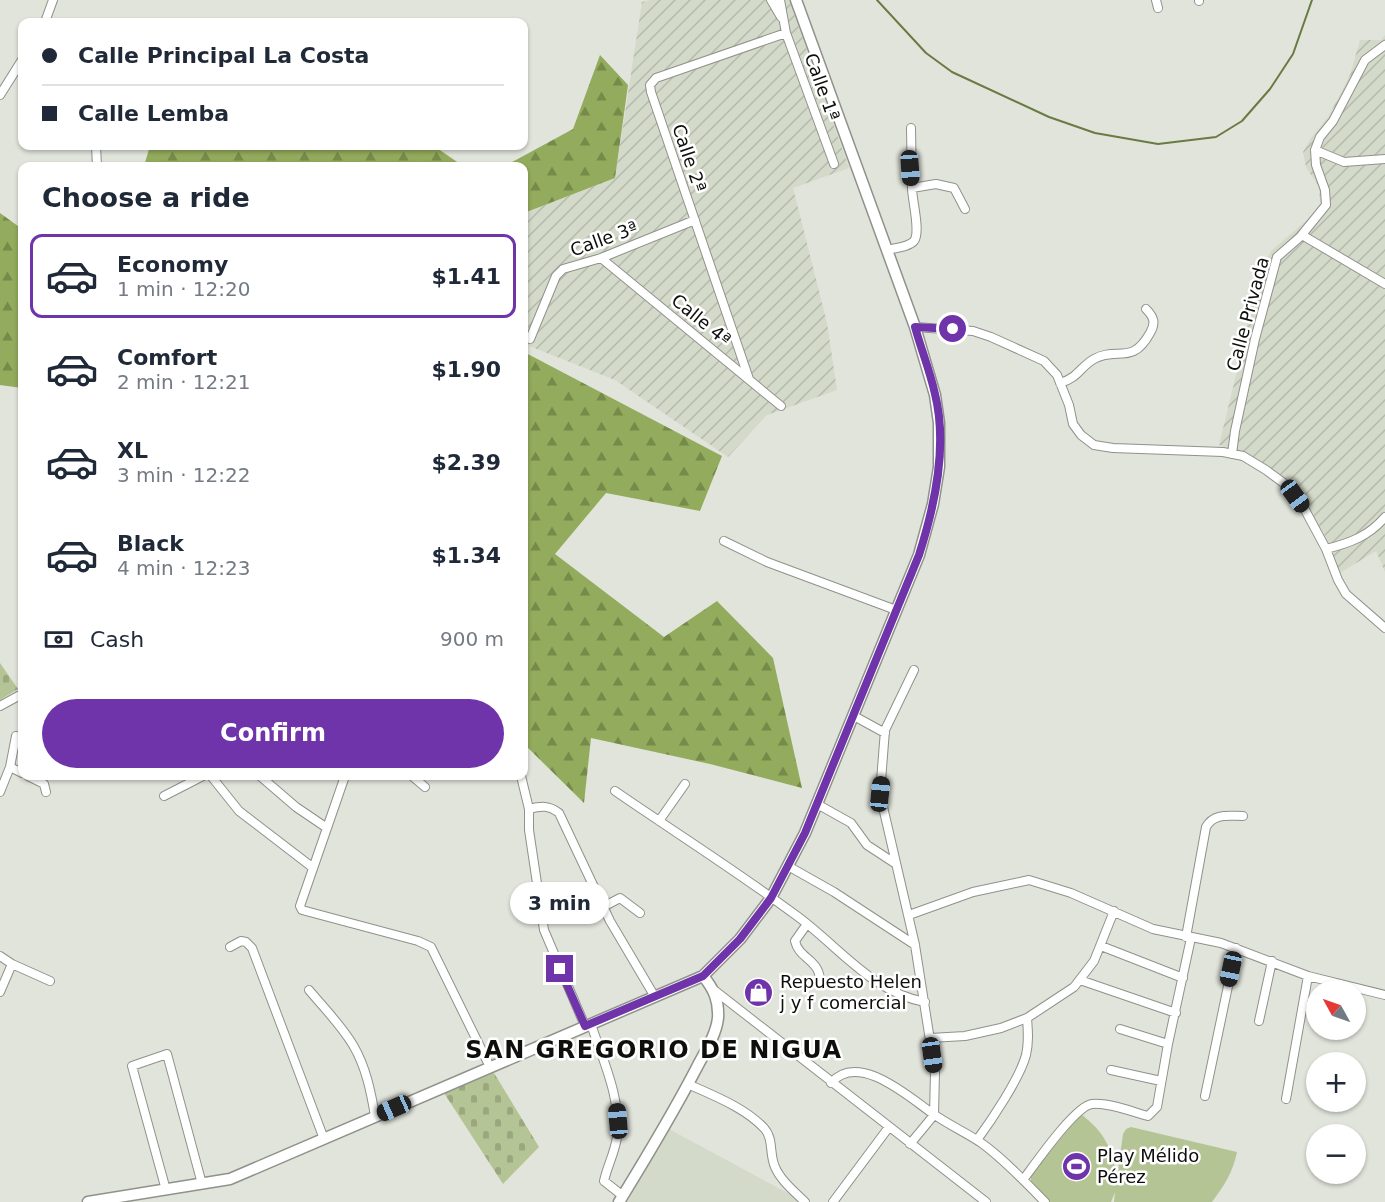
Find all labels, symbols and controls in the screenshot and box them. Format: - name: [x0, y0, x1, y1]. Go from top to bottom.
- text: Calle Principal La Costa: [78, 43, 369, 68]
- street label: Calle 1ª: [801, 50, 844, 123]
- text: Calle Lemba: [78, 101, 229, 126]
- street label: Calle 2ª: [668, 121, 711, 195]
- car: [900, 149, 920, 187]
- text: Choose a ride: [42, 182, 250, 213]
- street label: Calle 3ª: [567, 217, 640, 260]
- icon: car: [45, 249, 99, 303]
- text: Economy: [117, 252, 228, 277]
- street label: Calle Privada: [1222, 254, 1273, 373]
- text: $1.41: [431, 264, 501, 289]
- text: 1 min · 12:20: [117, 277, 251, 301]
- street label: Calle 4ª: [667, 289, 735, 350]
- route start: [939, 315, 966, 342]
- icon: car: [45, 342, 99, 396]
- text: Comfort: [117, 345, 217, 370]
- text: $1.90: [431, 357, 501, 382]
- text: 2 min · 12:21: [117, 370, 251, 394]
- icon: car: [45, 435, 99, 489]
- text: XL: [117, 438, 148, 463]
- text: $2.39: [431, 450, 501, 475]
- text: 3 min · 12:22: [117, 463, 251, 487]
- car: [1277, 476, 1313, 516]
- icon: car: [45, 528, 99, 582]
- text: Black: [117, 531, 184, 556]
- text: $1.34: [431, 543, 501, 568]
- text: 4 min · 12:23: [117, 556, 251, 580]
- icon: cash: [42, 623, 75, 656]
- text: Cash: [90, 627, 144, 652]
- text: 900 m: [440, 627, 504, 651]
- button: Confirm: [42, 699, 504, 768]
- car: [869, 775, 891, 813]
- callout: 3 min: [510, 882, 610, 924]
- text: 3 min: [528, 891, 591, 915]
- car: [1218, 950, 1244, 988]
- route end: [546, 955, 573, 982]
- place label: Repuesto Helen j y f comercial: [779, 971, 922, 1013]
- shop icon: Repuesto Helen j y f comercial: [743, 976, 775, 1008]
- north arrow: [1306, 980, 1366, 1040]
- map controls: [1306, 980, 1366, 1184]
- district label: SAN GREGORIO DE NIGUA: [465, 1036, 843, 1064]
- car: [921, 1036, 943, 1074]
- button: +: [1306, 1052, 1366, 1112]
- car: [374, 1092, 414, 1124]
- car: [607, 1102, 629, 1140]
- button: −: [1306, 1124, 1366, 1184]
- place label: Play Mélido Pérez: [1097, 1145, 1199, 1187]
- sports icon: Play Mélido Pérez: [1060, 1150, 1092, 1182]

